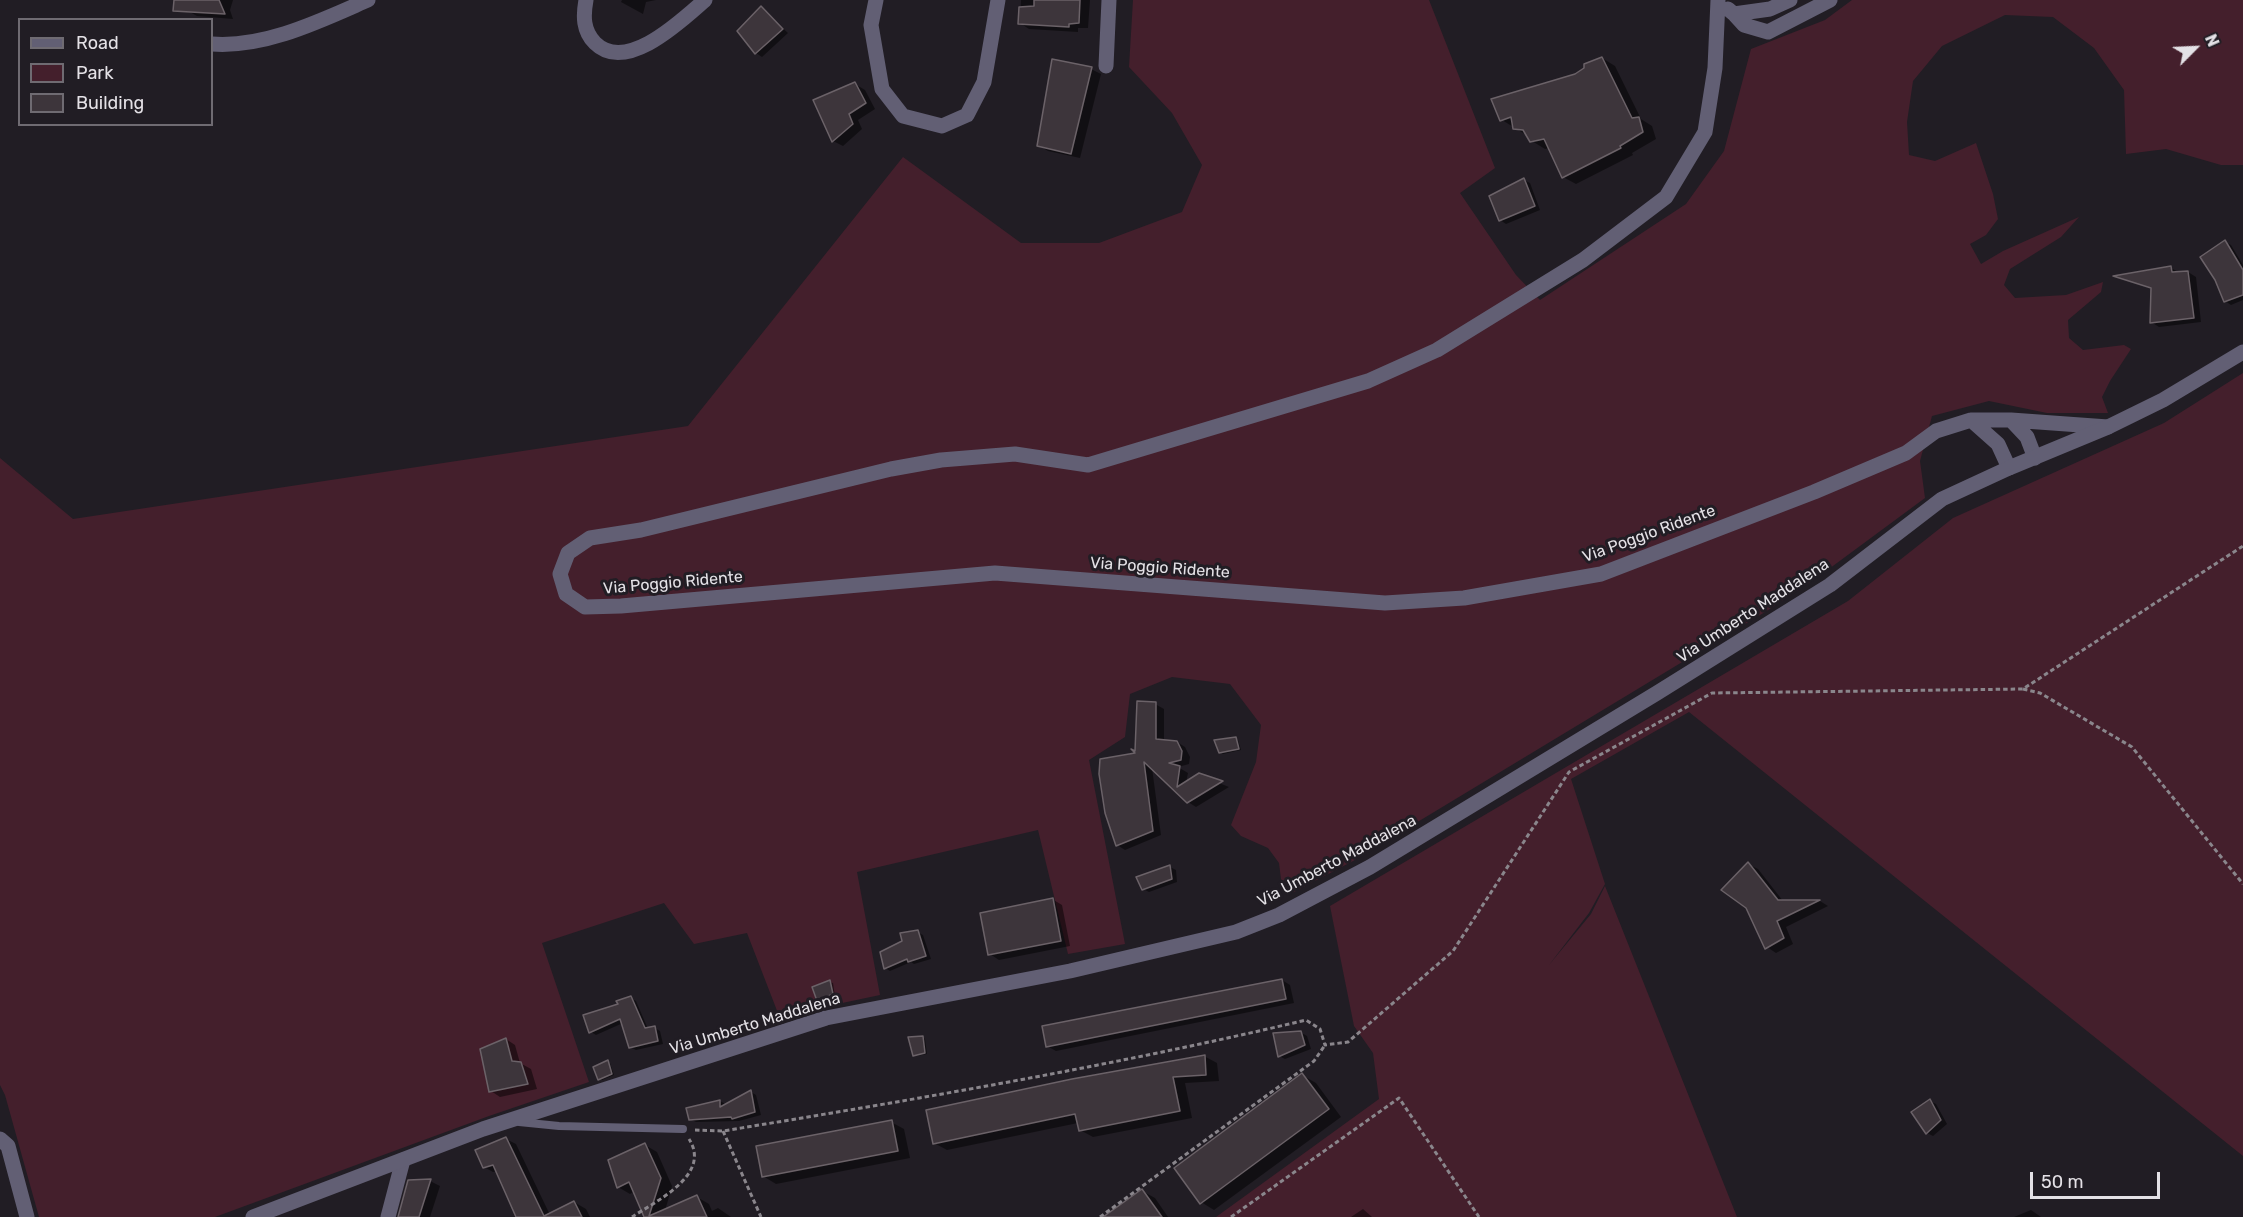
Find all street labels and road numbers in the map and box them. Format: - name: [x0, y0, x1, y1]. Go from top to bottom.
- street label: Via Poggio Ridente: [1580, 501, 1718, 567]
- street label: Via Poggio Ridente: [1089, 554, 1231, 582]
- street label: Via Umberto Maddalena: [1673, 555, 1833, 667]
- street label: Via Poggio Ridente: [602, 567, 744, 599]
- street label: Via Umberto Maddalena: [1254, 811, 1420, 911]
- street label: Via Umberto Maddalena: [667, 989, 843, 1059]

